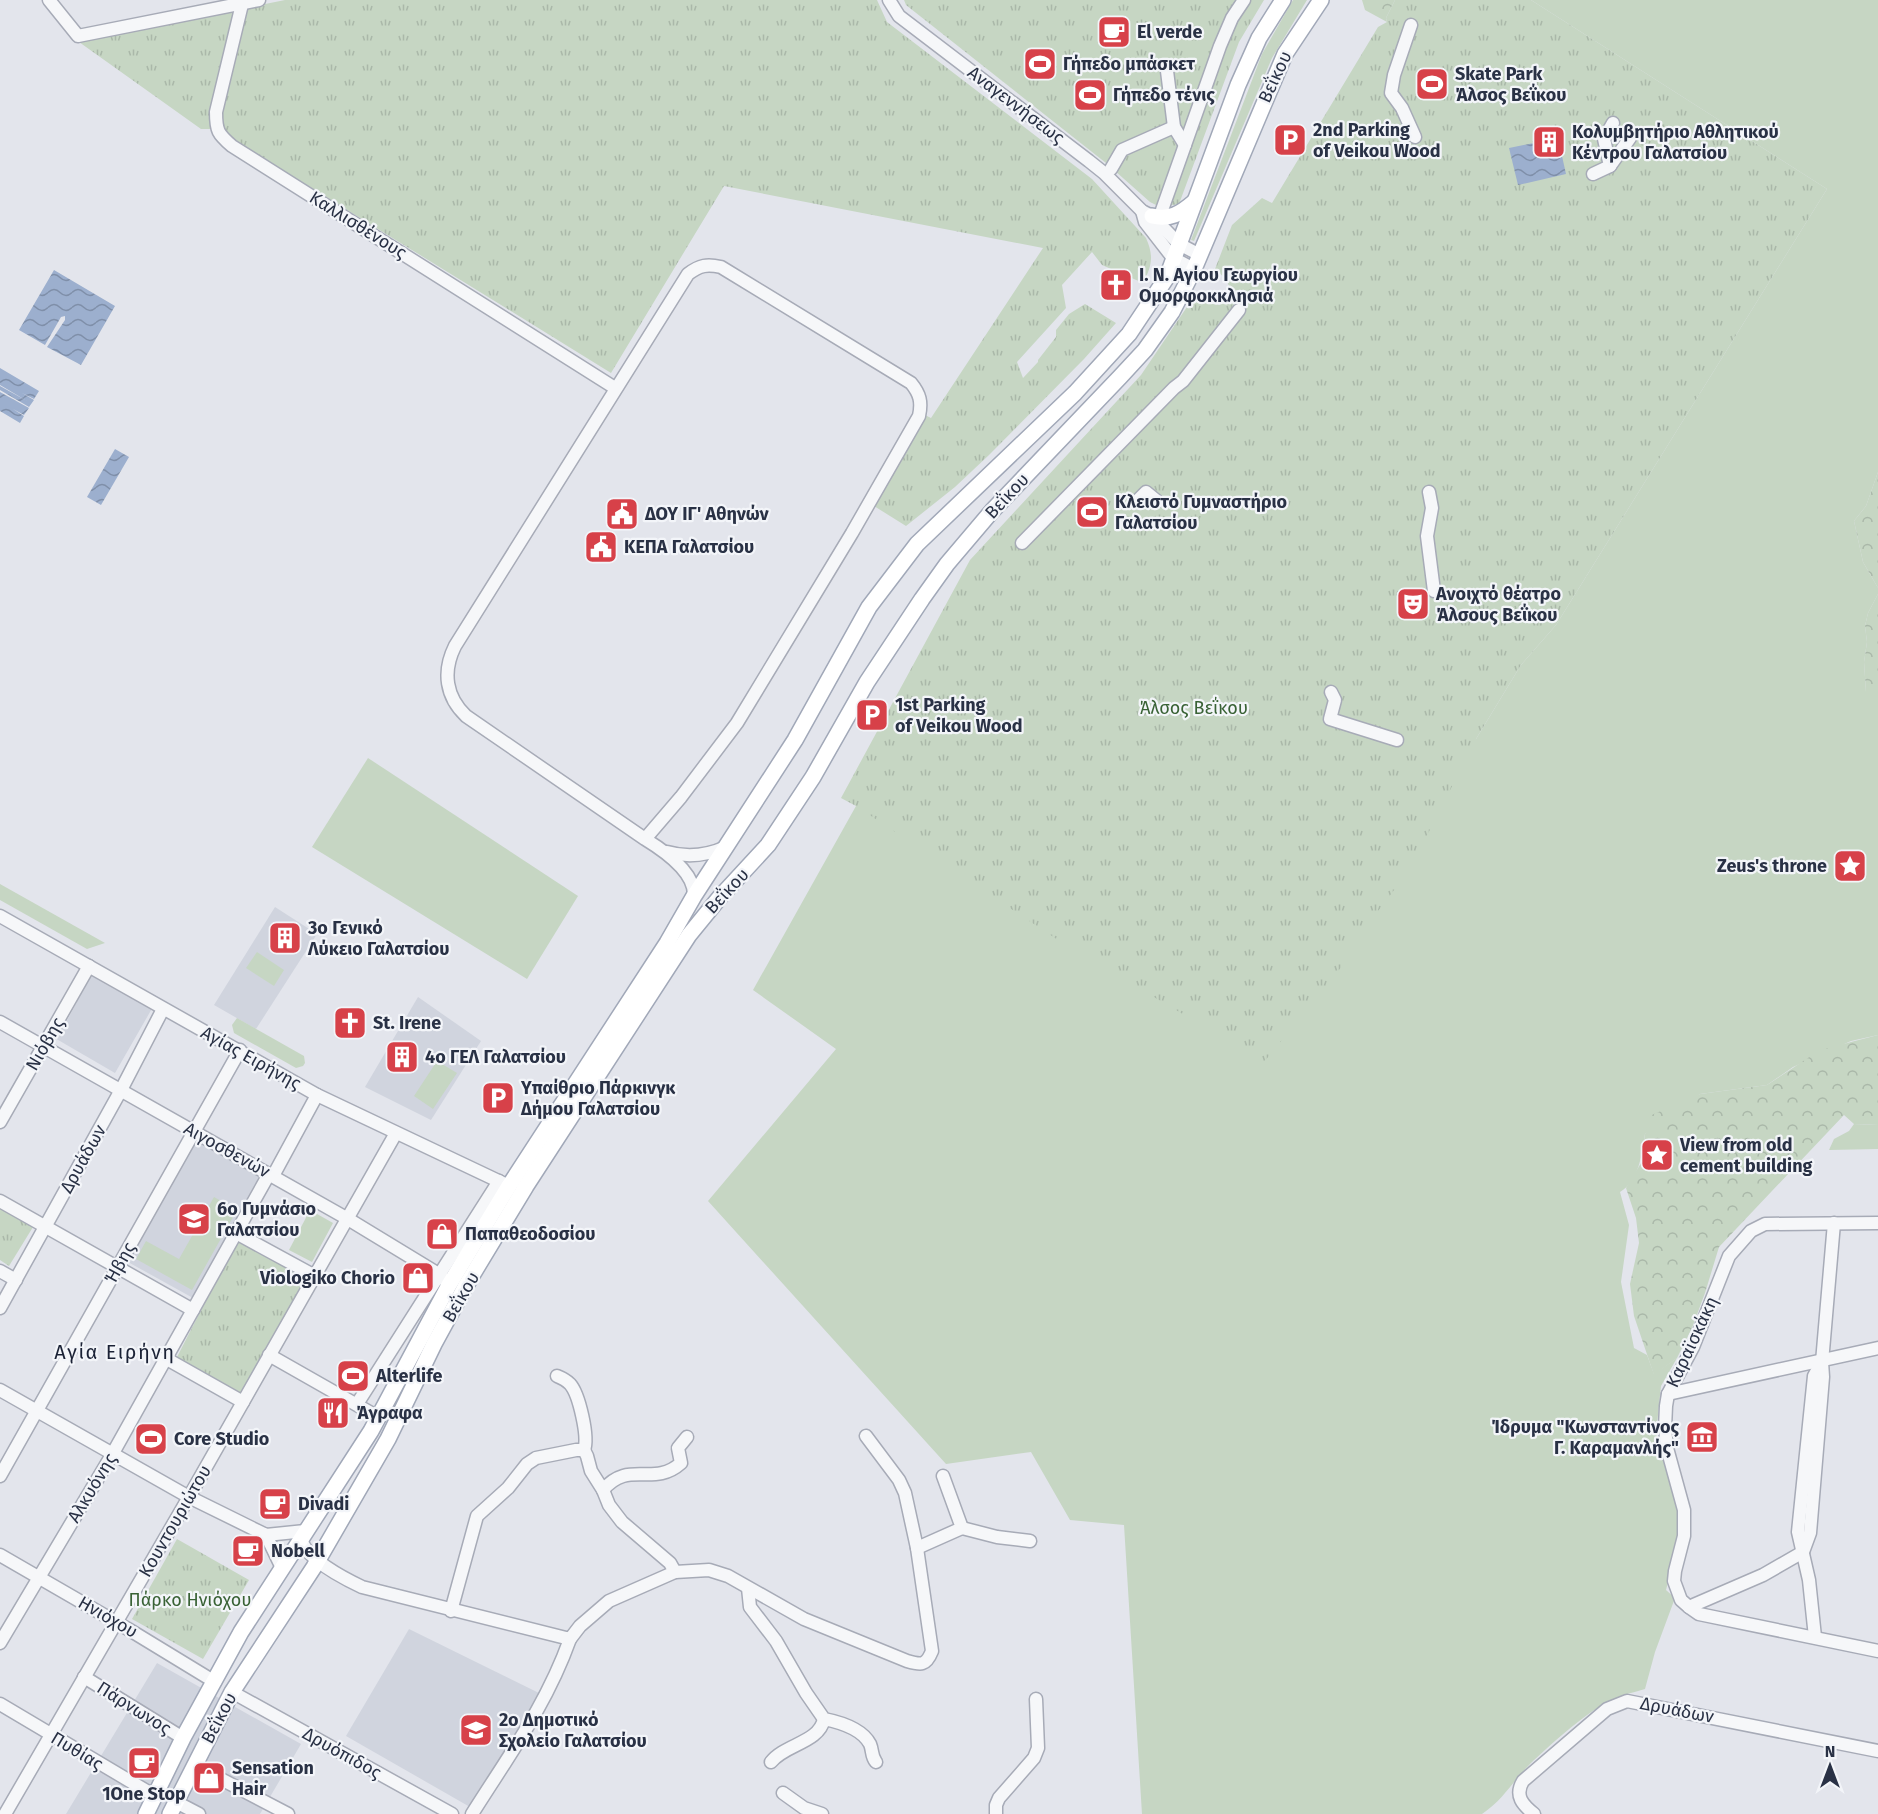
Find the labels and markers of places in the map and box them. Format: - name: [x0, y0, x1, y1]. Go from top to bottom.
- cafe icon: El verde: [1096, 14, 1132, 50]
- place label: El verde: [1137, 21, 1202, 43]
- sports icon: Γήπεδο μπάσκετ: [1022, 46, 1058, 82]
- place label: Γήπεδο μπάσκετ: [1063, 53, 1195, 75]
- place label: Skate Park Άλσος Βεΐκου: [1455, 63, 1566, 106]
- sports icon: Skate Park Άλσος Βεΐκου: [1414, 66, 1450, 102]
- sports icon: Γήπεδο τένις: [1072, 77, 1108, 113]
- place label: Γήπεδο τένις: [1113, 84, 1215, 106]
- place label: 2nd Parking of Veikou Wood: [1313, 119, 1441, 162]
- place label: Κολυμβητήριο Αθλητικού Κέντρου Γαλατσίου: [1572, 121, 1779, 164]
- parking icon: 2nd Parking of Veikou Wood: [1272, 122, 1308, 158]
- building icon: Κολυμβητήριο Αθλητικού Κέντρου Γαλατσίου: [1531, 124, 1567, 160]
- place label: Ι. Ν. Αγίου Γεωργίου Ομορφοκκλησιά: [1139, 264, 1298, 307]
- church icon: Ι. Ν. Αγίου Γεωργίου Ομορφοκκλησιά: [1098, 267, 1134, 303]
- place label: Κλειστό Γυμναστήριο Γαλατσίου: [1115, 491, 1287, 534]
- sports icon: Κλειστό Γυμναστήριο Γαλατσίου: [1074, 494, 1110, 530]
- public building icon: ΔΟΥ ΙΓ' Αθηνών: [604, 496, 640, 532]
- place label: ΔΟΥ ΙΓ' Αθηνών: [644, 503, 769, 525]
- public building icon: ΚΕΠΑ Γαλατσίου: [583, 529, 619, 565]
- place label: ΚΕΠΑ Γαλατσίου: [624, 536, 754, 558]
- place label: Ανοιχτό θέατρο Άλσους Βεΐκου: [1435, 583, 1561, 626]
- theatre icon: Ανοιχτό θέατρο Άλσους Βεΐκου: [1395, 586, 1431, 622]
- place label: 1st Parking of Veikou Wood: [895, 694, 1023, 737]
- parking icon: 1st Parking of Veikou Wood: [854, 697, 890, 733]
- place icon: Zeus's throne: [1832, 848, 1868, 884]
- place label: Zeus's throne: [1717, 855, 1827, 877]
- place label: 3ο Γενικό Λύκειο Γαλατσίου: [307, 917, 449, 960]
- building icon: 3ο Γενικό Λύκειο Γαλατσίου: [267, 920, 303, 956]
- church icon: St. Irene: [332, 1005, 368, 1041]
- place label: St. Irene: [373, 1012, 441, 1034]
- building icon: 4ο ΓΕΛ Γαλατσίου: [384, 1039, 420, 1075]
- place label: 4ο ΓΕΛ Γαλατσίου: [425, 1046, 566, 1068]
- place label: Υπαίθριο Πάρκινγκ Δήμου Γαλατσίου: [520, 1077, 676, 1120]
- parking icon: Υπαίθριο Πάρκινγκ Δήμου Γαλατσίου: [480, 1080, 516, 1116]
- place label: View from old cement building: [1679, 1134, 1813, 1177]
- place icon: View from old cement building: [1639, 1137, 1675, 1173]
- place label: 6ο Γυμνάσιο Γαλατσίου: [217, 1198, 316, 1241]
- school or university icon: 6ο Γυμνάσιο Γαλατσίου: [176, 1201, 212, 1237]
- shop icon: Παπαθεοδοσίου: [424, 1216, 460, 1252]
- place label: Παπαθεοδοσίου: [465, 1223, 595, 1245]
- shop icon: Viologiko Chorio: [400, 1260, 436, 1296]
- place label: Viologiko Chorio: [259, 1267, 395, 1289]
- sports icon: Alterlife: [335, 1358, 371, 1394]
- place label: Alterlife: [375, 1365, 442, 1387]
- restaurant icon: Άγραφα: [315, 1395, 351, 1431]
- place label: Άγραφα: [356, 1402, 423, 1424]
- place label: Ίδρυμα "Κωνσταντίνος Γ. Καραμανλής": [1491, 1416, 1679, 1459]
- museum icon: Ίδρυμα "Κωνσταντίνος Γ. Καραμανλής": [1684, 1419, 1720, 1455]
- sports icon: Core Studio: [133, 1421, 169, 1457]
- place label: Core Studio: [174, 1428, 269, 1450]
- cafe icon: Divadi: [257, 1486, 293, 1522]
- place label: Divadi: [298, 1493, 349, 1515]
- cafe icon: Nobell: [230, 1533, 266, 1569]
- place label: Nobell: [271, 1540, 325, 1562]
- place label: 2ο Δημοτικό Σχολείο Γαλατσίου: [499, 1709, 647, 1752]
- school or university icon: 2ο Δημοτικό Σχολείο Γαλατσίου: [458, 1712, 494, 1748]
- cafe icon: 1One Stop: [126, 1745, 162, 1781]
- place label: Sensation Hair: [232, 1757, 314, 1800]
- shop icon: Sensation Hair: [191, 1760, 227, 1796]
- place label: 1One Stop: [102, 1783, 186, 1805]

